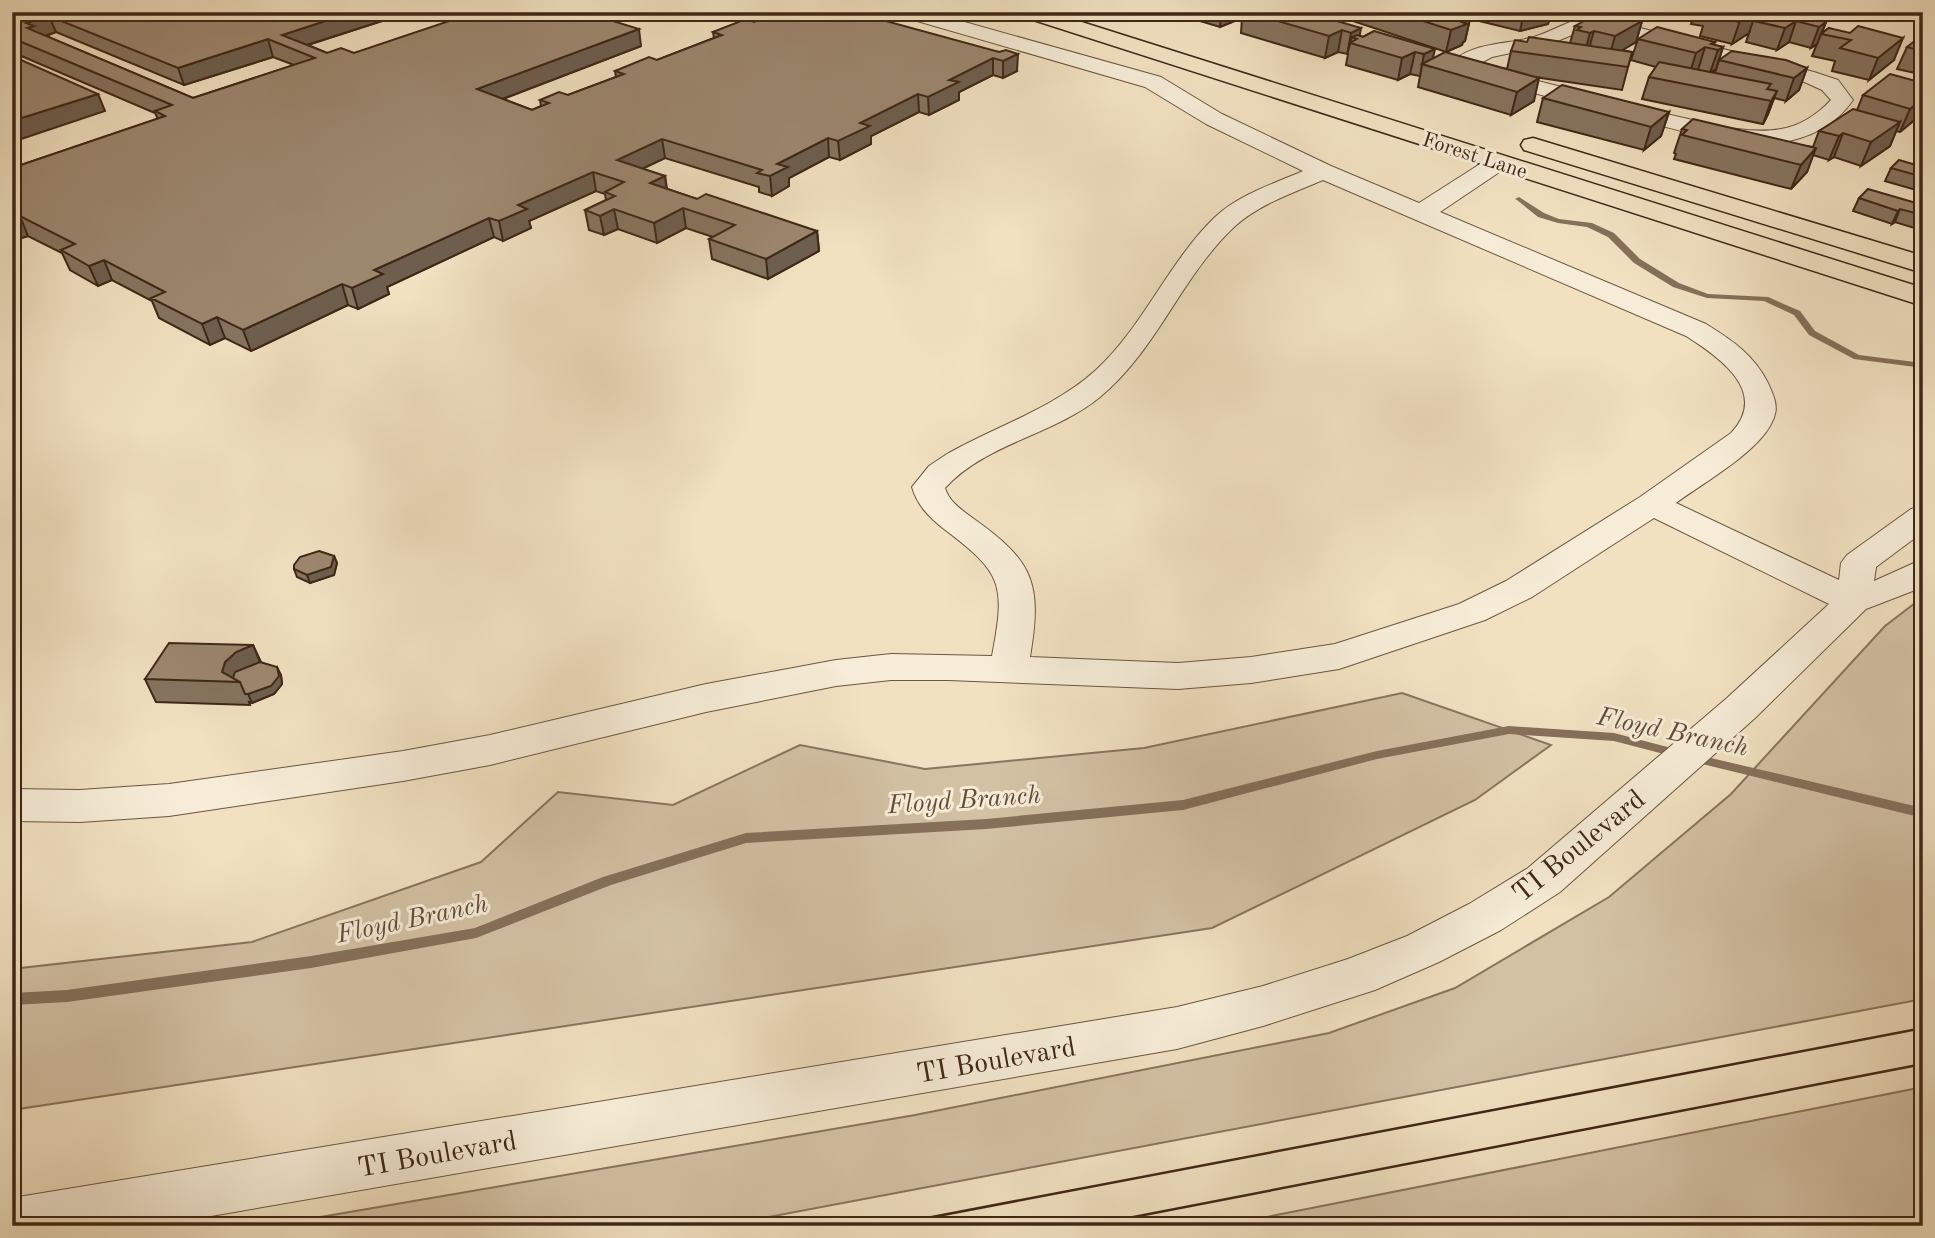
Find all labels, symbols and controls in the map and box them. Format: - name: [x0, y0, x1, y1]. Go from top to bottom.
- street label: Forest Lane: [1419, 130, 1530, 183]
- water label: Floyd Branch: [1594, 704, 1751, 762]
- water label: Floyd Branch: [885, 783, 1042, 819]
- street label: TI Boulevard: [1508, 786, 1651, 909]
- water label: Floyd Branch: [333, 891, 490, 949]
- street label: TI Boulevard: [915, 1034, 1078, 1090]
- street label: TI Boulevard: [356, 1128, 519, 1184]

